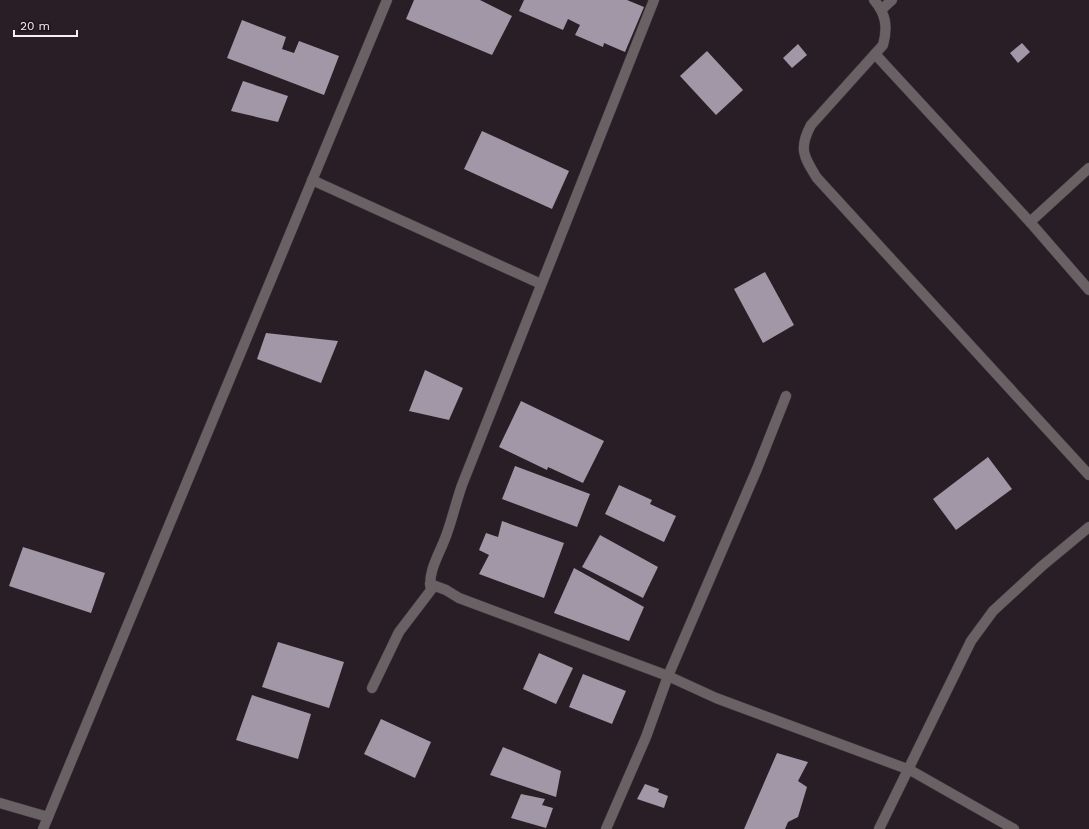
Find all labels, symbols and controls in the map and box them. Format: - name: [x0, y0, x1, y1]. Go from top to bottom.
- scale bar: [14, 12, 77, 38]
- text: 20 m: [20, 19, 50, 33]

